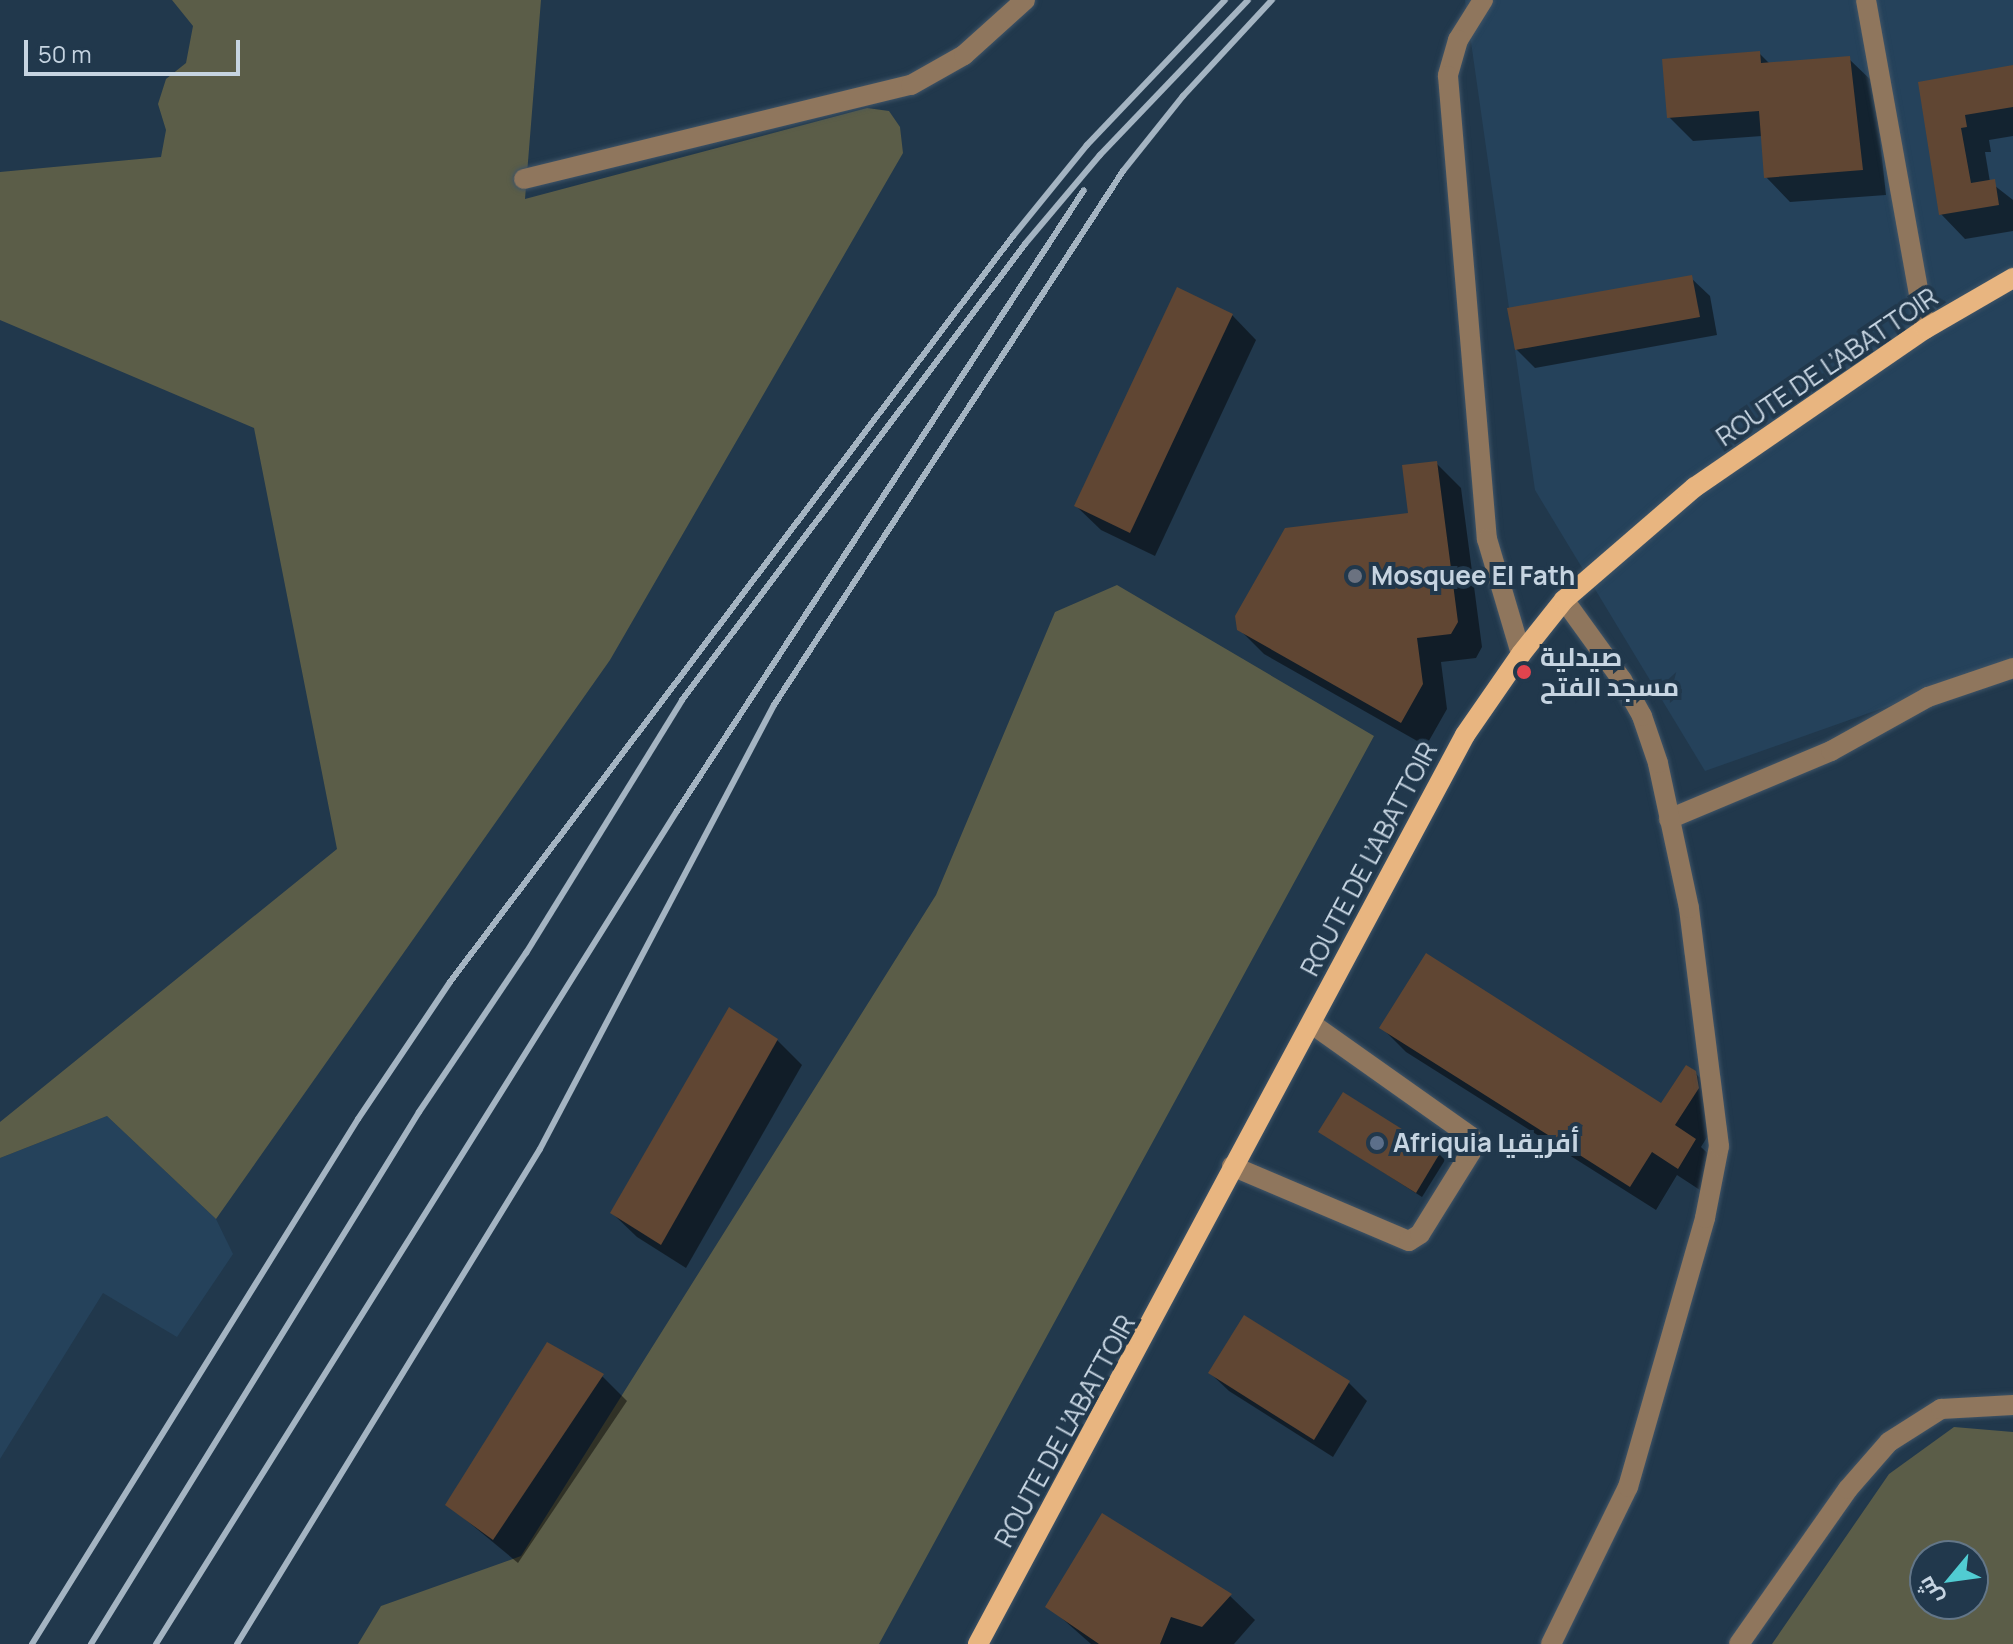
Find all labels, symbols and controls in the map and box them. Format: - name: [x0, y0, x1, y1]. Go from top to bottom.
- scale bar: [28, 24, 244, 74]
- text: 50 m: [38, 37, 92, 70]
- street label: ROUTE DE L’ABATTOIR: [1710, 281, 1944, 453]
- place label: Mosquee El Fath: [1371, 560, 1575, 592]
- marker: Mosquee El Fath: [1346, 567, 1364, 585]
- place label: صيدلية مسجد الفتح: [1540, 641, 1679, 702]
- marker: صيدلية مسجد الفتح: [1515, 663, 1533, 681]
- street label: ROUTE DE L’ABATTOIR: [1294, 737, 1444, 981]
- place label: Afriquia أفريقيا: [1393, 1127, 1579, 1159]
- marker: Afriquia أفريقيا: [1368, 1134, 1386, 1152]
- street label: ROUTE DE L’ABATTOIR: [988, 1310, 1142, 1552]
- north arrow: [1909, 1540, 1989, 1620]
- text: ش: [1910, 1571, 1950, 1610]

